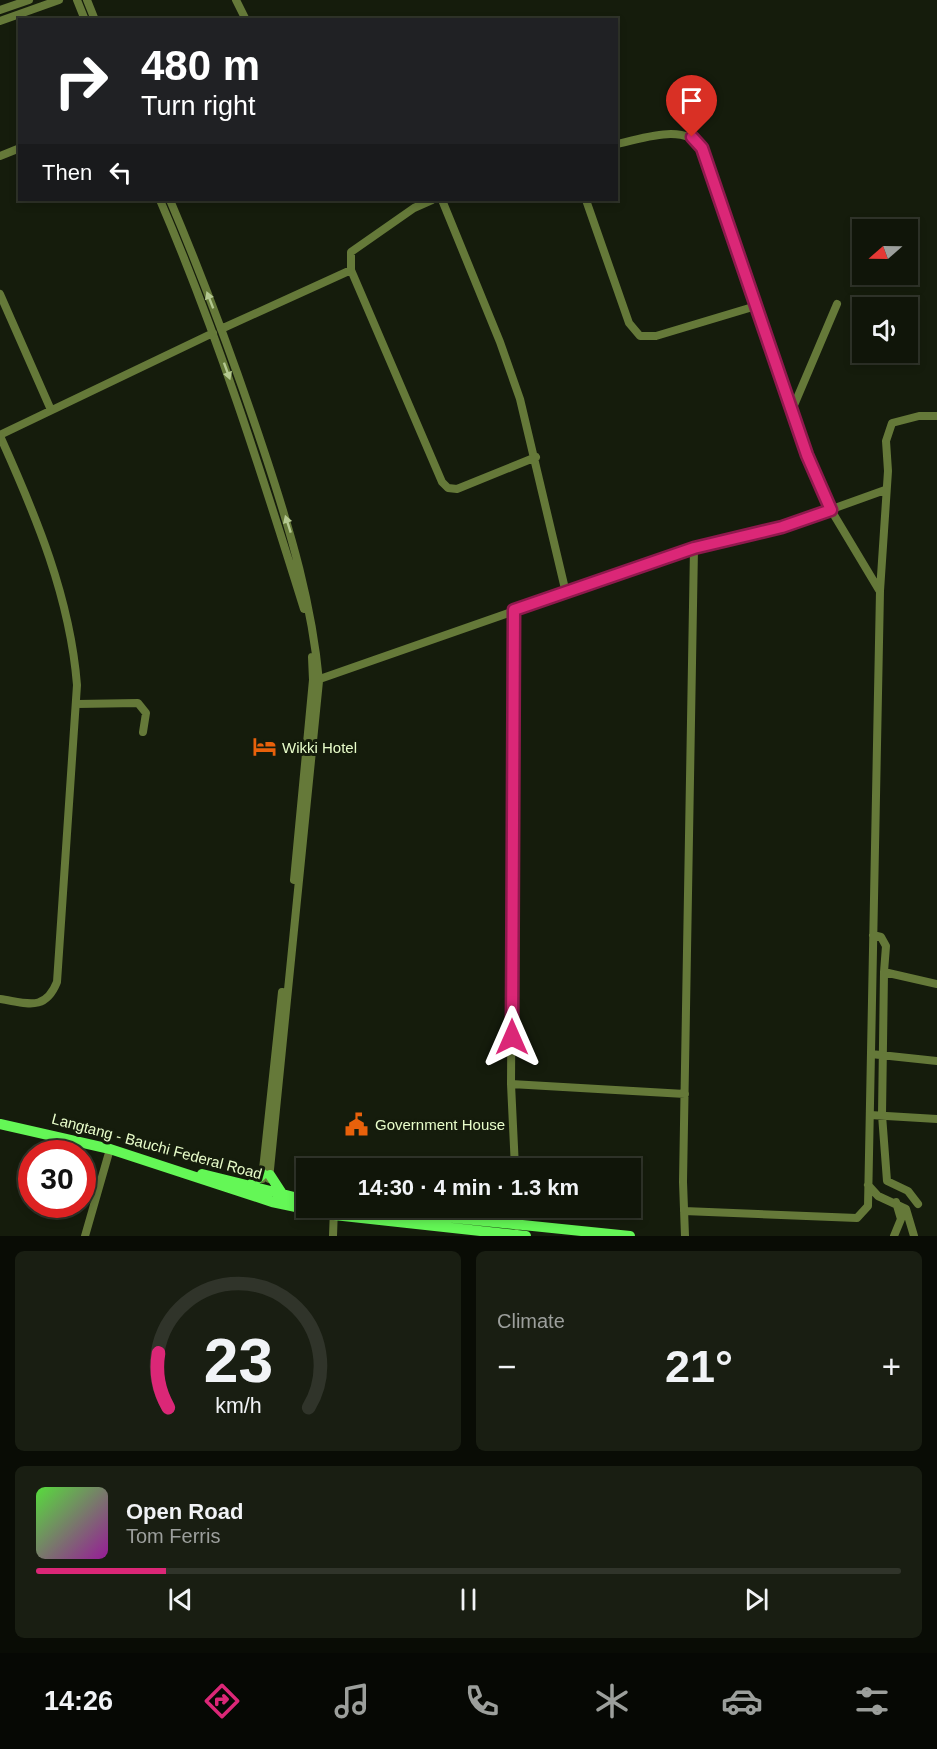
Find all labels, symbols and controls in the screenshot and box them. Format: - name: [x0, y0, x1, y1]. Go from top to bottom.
- icon: right: [42, 42, 120, 120]
- text: 480 m: [141, 42, 260, 89]
- pin: [666, 75, 717, 137]
- icon: arrive: [675, 84, 708, 117]
- text: Turn right: [141, 91, 256, 121]
- icon: left: [104, 156, 137, 189]
- text: Then: [42, 160, 92, 185]
- north arrow: [852, 219, 918, 285]
- map controls: [852, 219, 918, 363]
- one-way arrow: [205, 291, 215, 309]
- button: sound: [852, 297, 918, 363]
- one-way arrow: [222, 363, 232, 381]
- one-way arrow: [283, 515, 292, 533]
- hotel icon: Wikki Hotel: [251, 734, 277, 760]
- place label: Wikki Hotel: [282, 739, 357, 756]
- position arrow: [480, 1005, 544, 1069]
- street label: Langtang - Bauchi Federal Road: [50, 1110, 264, 1182]
- public building icon: Government House: [344, 1111, 370, 1137]
- place label: Government House: [375, 1116, 505, 1133]
- speed limit sign: 30: [18, 1140, 96, 1218]
- text: 14:30 · 4 min · 1.3 km: [358, 1175, 579, 1200]
- text: Climate: [497, 1310, 565, 1332]
- text: 23: [203, 1326, 273, 1395]
- text: 21°: [665, 1341, 733, 1392]
- text: −: [497, 1348, 516, 1385]
- text: +: [882, 1348, 901, 1385]
- text: km/h: [215, 1394, 261, 1418]
- text: Open Road: [126, 1499, 243, 1524]
- text: Tom Ferris: [126, 1525, 220, 1547]
- icon: previous: [164, 1583, 197, 1616]
- icon: pause: [452, 1583, 485, 1616]
- icon: next: [740, 1583, 773, 1616]
- icon: directions: [201, 1680, 243, 1722]
- icon: music: [331, 1680, 373, 1722]
- icon: phone: [461, 1680, 503, 1722]
- icon: climate: [591, 1680, 633, 1722]
- icon: car: [721, 1680, 763, 1722]
- icon: filters: [851, 1680, 893, 1722]
- text: 14:26: [44, 1686, 113, 1716]

